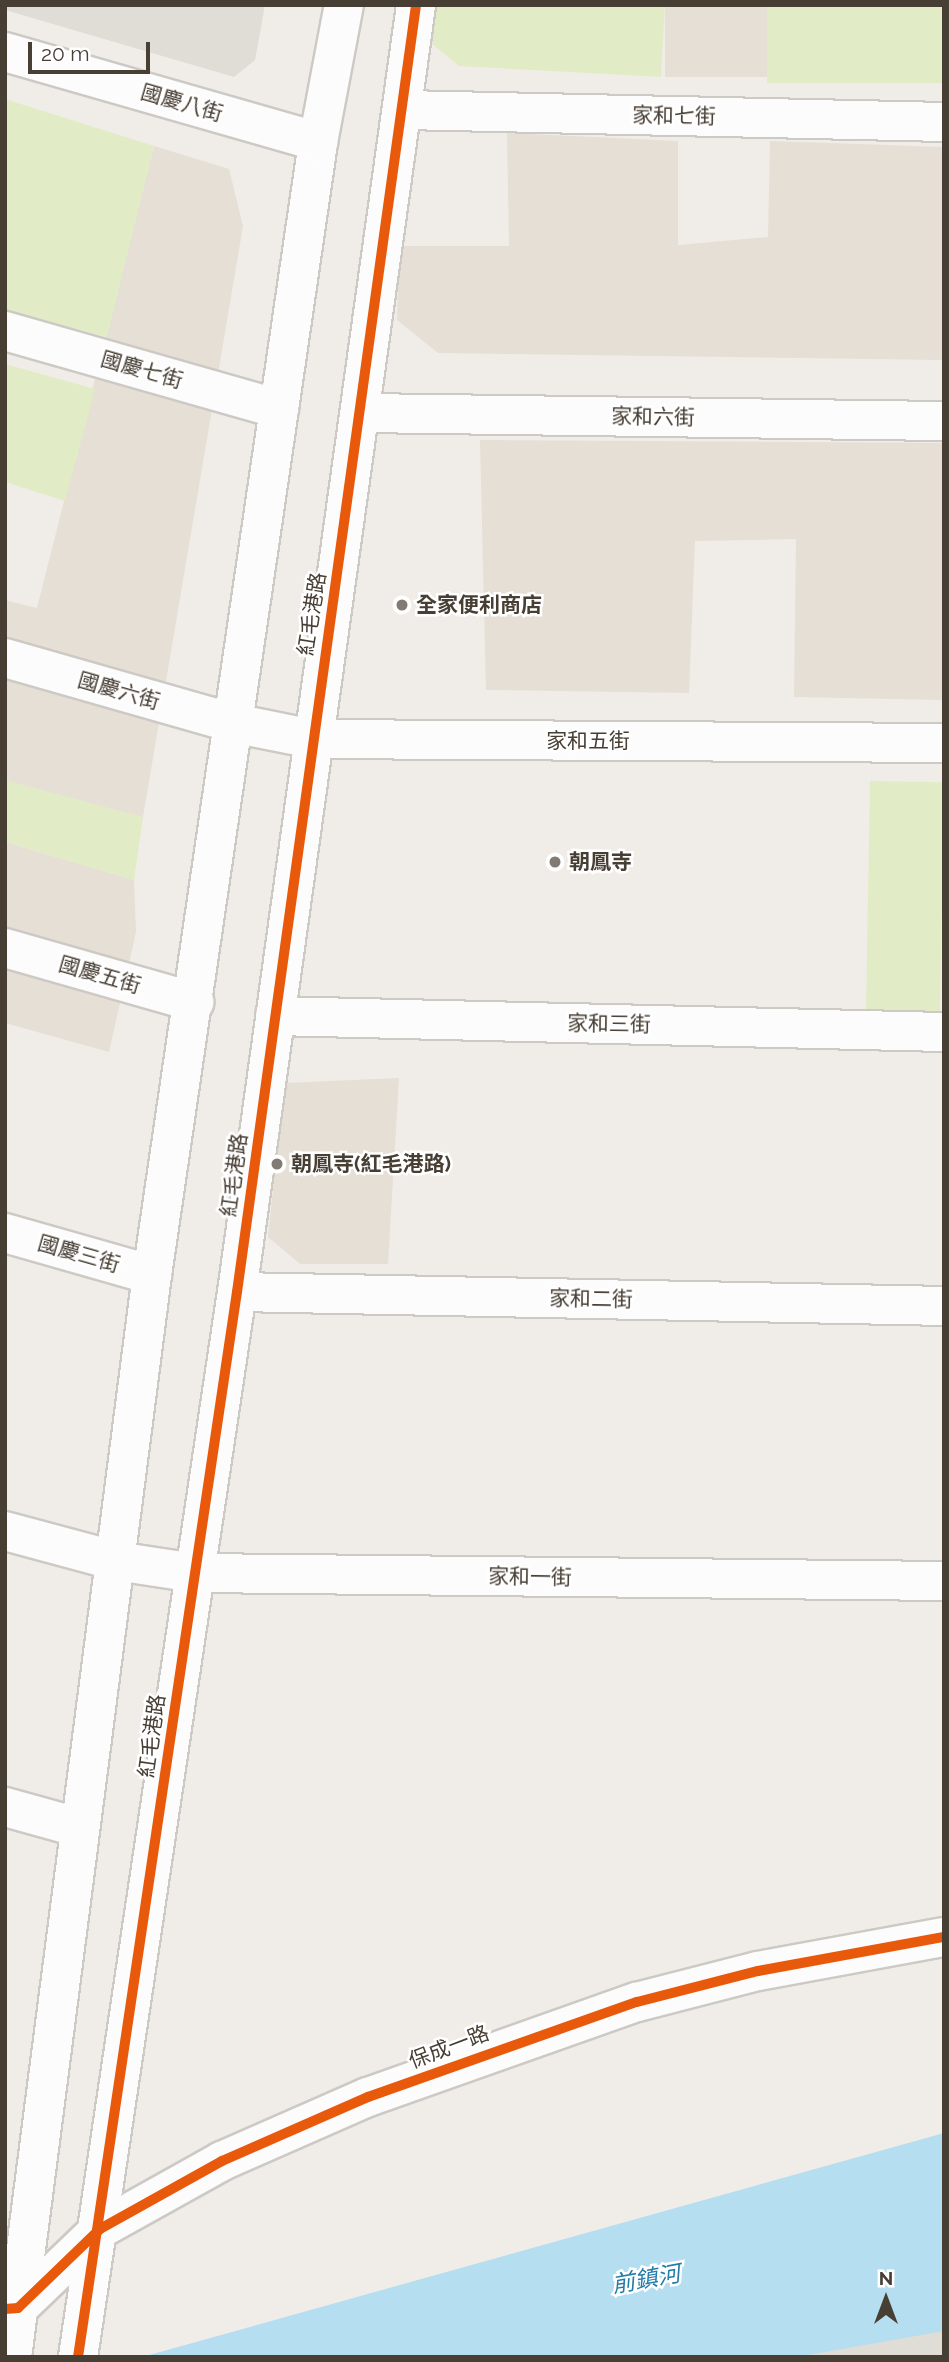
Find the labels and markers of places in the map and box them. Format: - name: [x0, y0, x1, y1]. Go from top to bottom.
- place label: 全家便利商店: [416, 592, 542, 618]
- marker: 全家便利商店: [394, 597, 410, 613]
- place label: 朝鳳寺: [569, 849, 632, 875]
- marker: 朝鳳寺: [547, 854, 563, 870]
- place label: 朝鳳寺(紅毛港路): [291, 1151, 451, 1177]
- marker: 朝鳳寺(紅毛港路): [269, 1156, 285, 1172]

